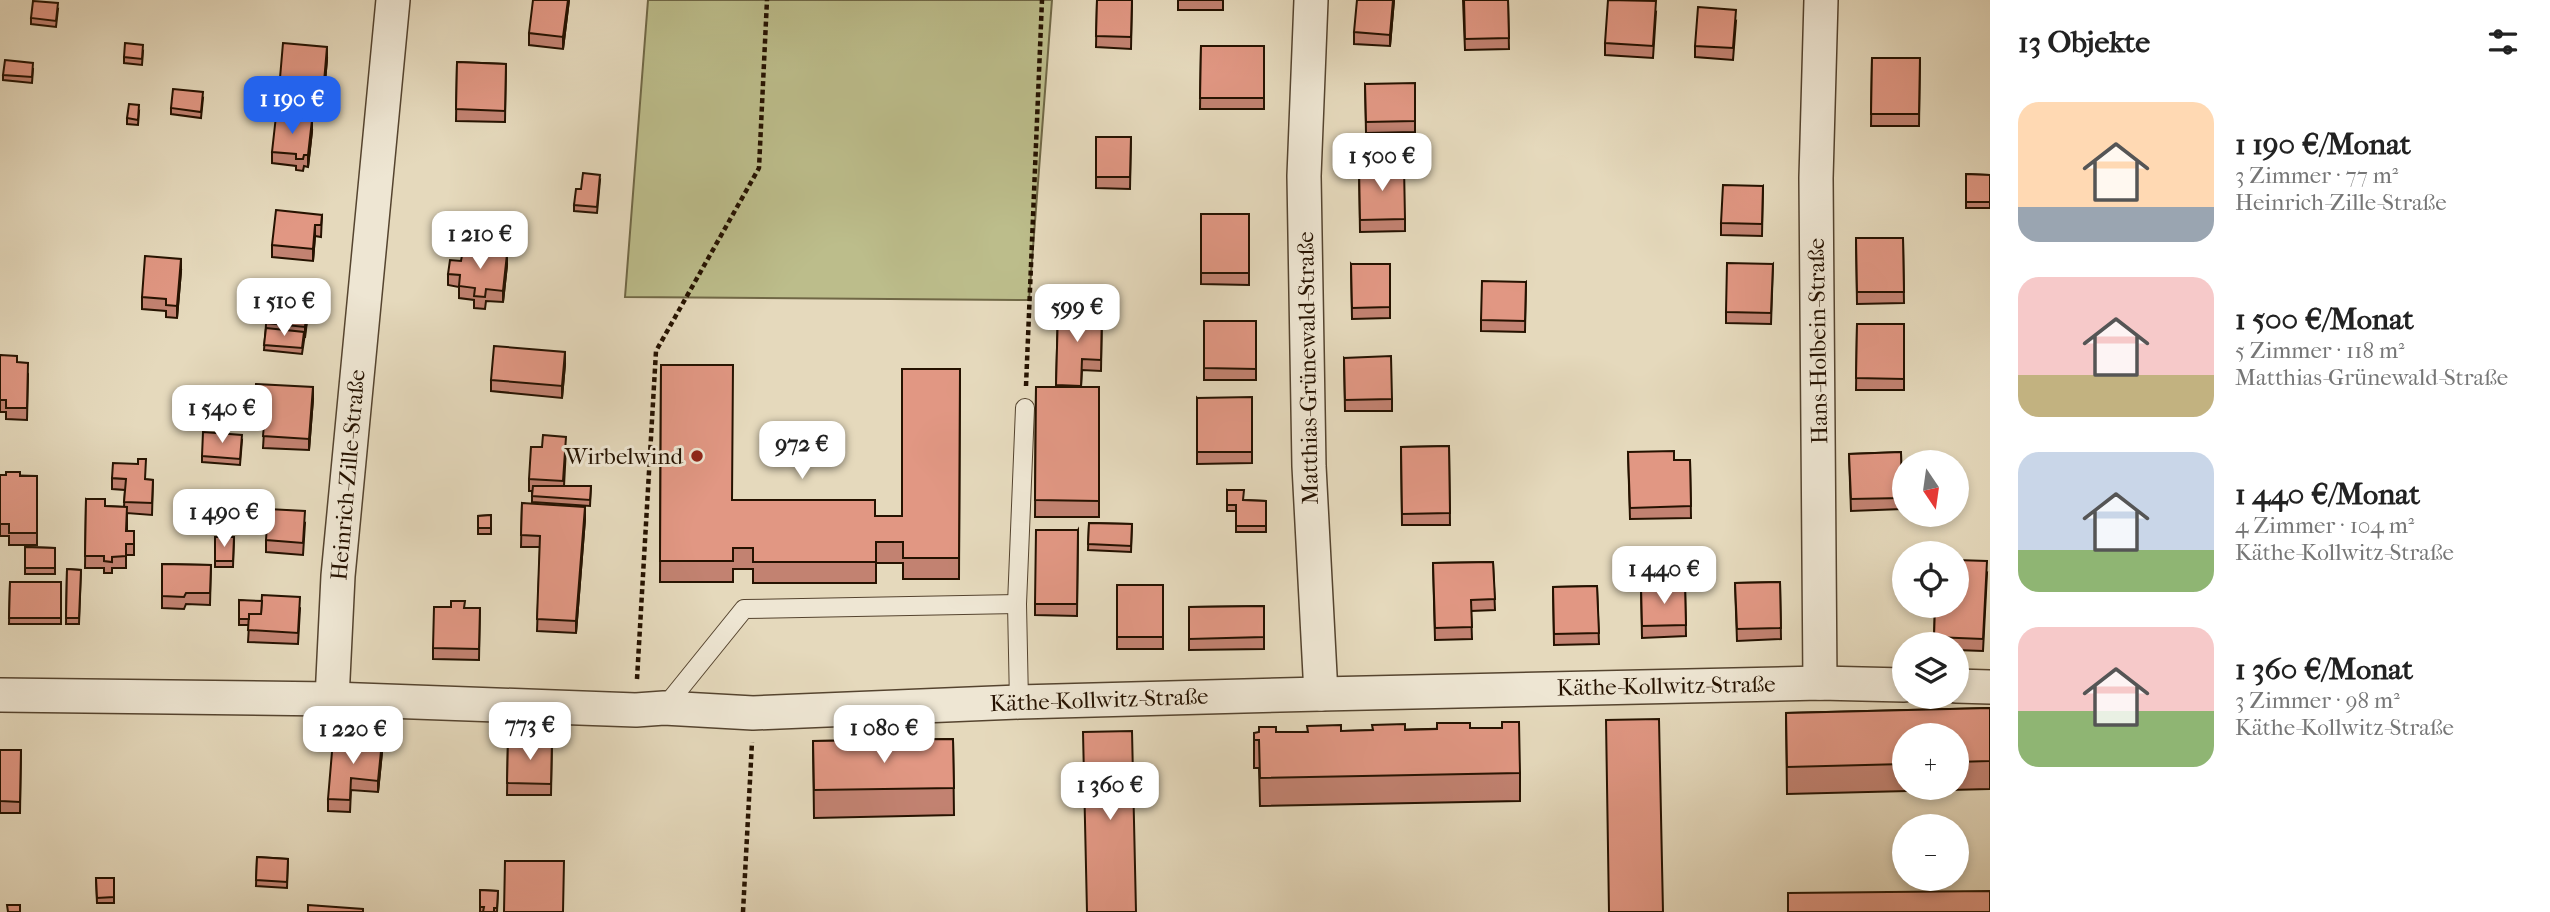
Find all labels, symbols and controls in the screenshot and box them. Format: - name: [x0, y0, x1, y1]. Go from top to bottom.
- icon: filters: [2484, 23, 2522, 61]
- text: 13 Objekte: [2018, 25, 2150, 60]
- pin: 1 190 €: [227, 76, 357, 136]
- text: 1 190 €: [260, 85, 324, 112]
- text: 1 190 €/Monat: [2235, 127, 2411, 162]
- icon: home: [2074, 130, 2158, 214]
- pin: 1 500 €: [1317, 134, 1447, 193]
- text: 1 500 €: [1349, 142, 1415, 169]
- text: 3 Zimmer · 77 m²: [2235, 162, 2398, 189]
- text: Heinrich-Zille-Straße: [2235, 189, 2447, 216]
- pin: 1 210 €: [415, 212, 545, 271]
- text: 1 210 €: [448, 220, 512, 247]
- street label: Matthias-Grünewald-Straße: [1292, 231, 1324, 505]
- street label: Hans-Holbein-Straße: [1803, 238, 1833, 444]
- pin: 1 510 €: [219, 278, 349, 338]
- pin: 599 €: [1028, 284, 1126, 344]
- text: 1 510 €: [253, 287, 315, 314]
- text: 599 €: [1051, 293, 1103, 320]
- text: 1 500 €/Monat: [2235, 302, 2414, 337]
- icon: home: [2074, 305, 2158, 389]
- text: 5 Zimmer · 118 m²: [2235, 337, 2405, 364]
- text: Matthias-Grünewald-Straße: [2235, 364, 2508, 391]
- street label: Heinrich-Zille-Straße: [325, 368, 371, 582]
- pin: 1 540 €: [157, 386, 287, 445]
- text: 1 540 €: [188, 394, 256, 421]
- pin: 972 €: [753, 421, 851, 481]
- text: 972 €: [775, 430, 829, 457]
- place label: Wirbelwind: [564, 443, 683, 470]
- marker: Wirbelwind: [689, 448, 705, 464]
- north arrow: [1892, 450, 1969, 527]
- map controls: [1892, 450, 1969, 891]
- text: 1 440 €/Monat: [2235, 477, 2420, 512]
- icon: home: [2074, 480, 2158, 564]
- pin: 1 490 €: [159, 490, 289, 549]
- text: 1 490 €: [189, 498, 259, 525]
- text: 4 Zimmer · 104 m²: [2235, 512, 2414, 539]
- text: Käthe-Kollwitz-Straße: [2235, 539, 2454, 566]
- button: locate: [1892, 541, 1969, 618]
- pin: 1 440 €: [1599, 546, 1729, 606]
- text: 1 440 €: [1628, 555, 1700, 582]
- button: layers: [1892, 632, 1969, 709]
- text: 1 360 €/Monat: [2235, 652, 2413, 687]
- icon: home: [2074, 655, 2158, 739]
- street label: Käthe-Kollwitz-Straße: [1556, 671, 1776, 701]
- street label: Käthe-Kollwitz-Straße: [989, 683, 1209, 717]
- text: 3 Zimmer · 98 m²: [2235, 687, 2400, 714]
- pin: 773 €: [481, 702, 579, 762]
- pin: 1 220 €: [288, 706, 418, 766]
- pin: 1 080 €: [819, 706, 949, 765]
- text: 773 €: [505, 711, 555, 738]
- text: 1 080 €: [850, 714, 918, 741]
- text: Käthe-Kollwitz-Straße: [2235, 714, 2454, 741]
- text: 1 220 €: [319, 715, 387, 742]
- button: +: [1892, 723, 1969, 800]
- pin: 1 360 €: [1045, 762, 1175, 822]
- text: 1 360 €: [1077, 771, 1143, 798]
- button: −: [1892, 814, 1969, 891]

